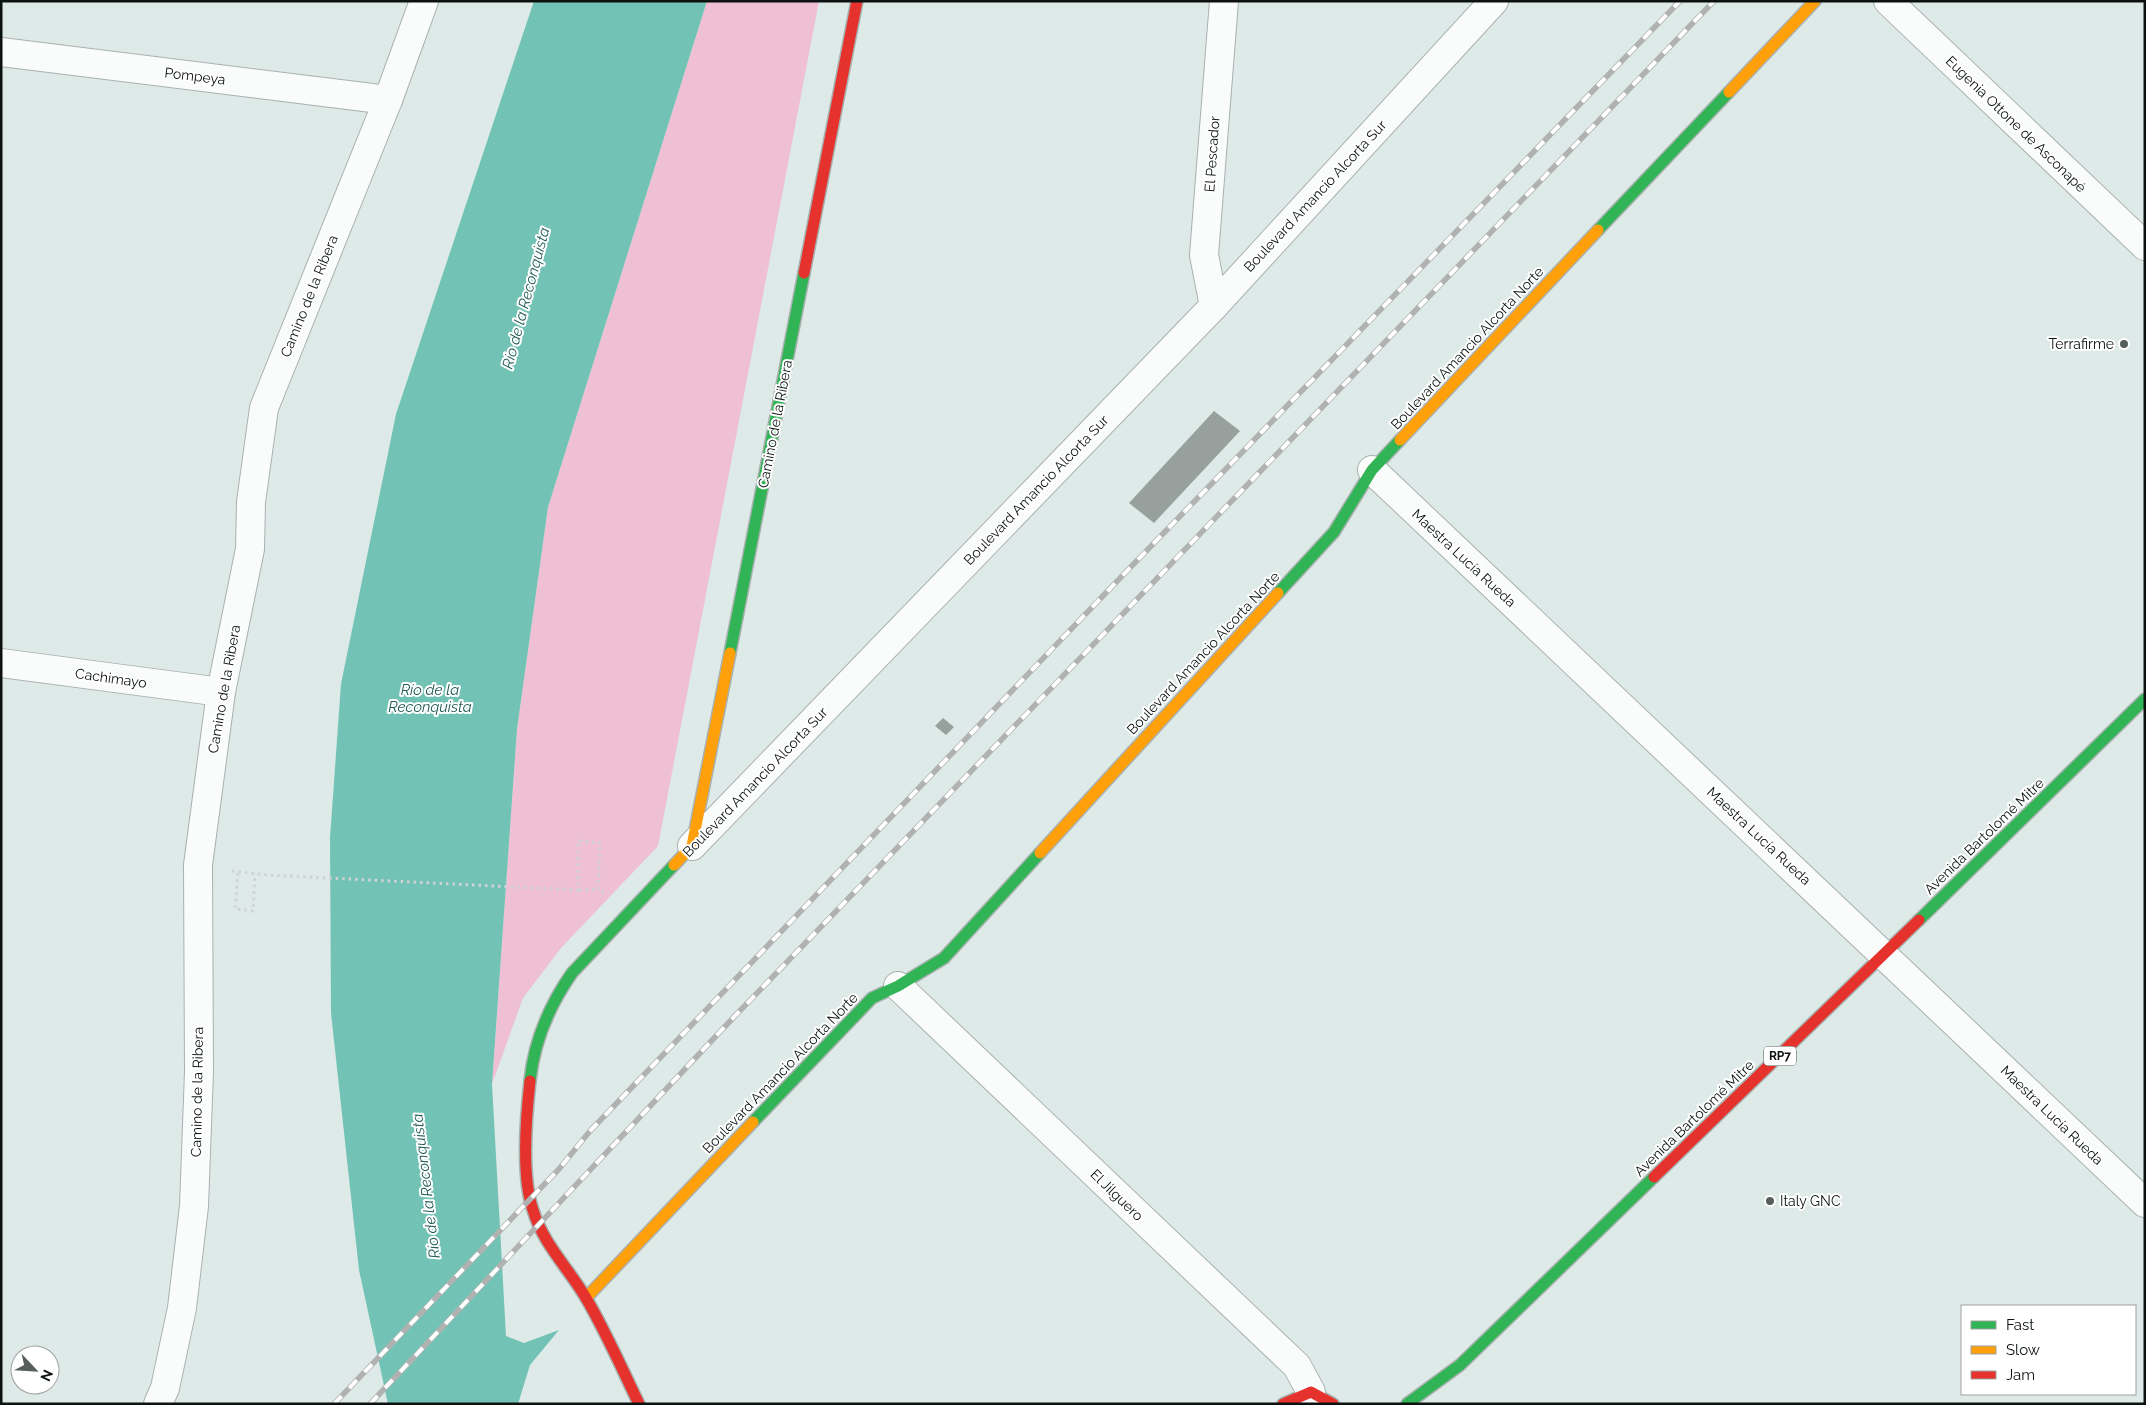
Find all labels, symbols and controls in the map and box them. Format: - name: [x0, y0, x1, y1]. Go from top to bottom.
- street label: Eugenia Ottone de Asconapé: [1943, 53, 2089, 195]
- street label: Pompeya: [164, 64, 226, 88]
- street label: El Pescador: [1201, 115, 1223, 193]
- street label: Boulevard Amancio Alcorta Sur: [1240, 117, 1390, 275]
- water label: Río de la Reconquista: [498, 225, 554, 371]
- street label: Camino de la Ribera: [277, 233, 341, 359]
- street label: Boulevard Amancio Alcorta Norte: [1387, 263, 1547, 433]
- place label: Terrafirme: [2048, 336, 2114, 352]
- marker: Terrafirme: [2118, 338, 2130, 350]
- street label: Camino de la Ribera: [755, 359, 795, 489]
- street label: Boulevard Amancio Alcorta Sur: [960, 412, 1112, 568]
- street label: Maestra Lucía Rueda: [1409, 506, 1519, 610]
- street label: Boulevard Amancio Alcorta Norte: [1123, 568, 1283, 738]
- street label: Camino de la Ribera: [205, 623, 243, 755]
- street label: Cachimayo: [74, 665, 148, 691]
- water label: Río de la Reconquista: [388, 681, 472, 716]
- street label: Boulevard Amancio Alcorta Sur: [679, 704, 831, 860]
- street label: Avenida Bartolomé Mitre: [1921, 775, 2047, 897]
- street label: Maestra Lucía Rueda: [1704, 784, 1814, 888]
- street label: Boulevard Amancio Alcorta Norte: [699, 990, 861, 1156]
- street label: Camino de la Ribera: [188, 1027, 206, 1157]
- road number: RP7: [1764, 1046, 1796, 1066]
- street label: Avenida Bartolomé Mitre: [1631, 1057, 1757, 1179]
- street label: Maestra Lucía Rueda: [1998, 1062, 2106, 1168]
- water label: Río de la Reconquista: [408, 1113, 444, 1259]
- street label: El Jilguero: [1087, 1166, 1147, 1224]
- place label: Italy GNC: [1780, 1193, 1841, 1209]
- marker: Italy GNC: [1764, 1195, 1776, 1207]
- legend: [1961, 1305, 2136, 1395]
- text: Fast: [2006, 1316, 2034, 1334]
- text: Slow: [2006, 1341, 2040, 1359]
- north arrow: [10, 1345, 60, 1395]
- text: Jam: [2006, 1366, 2035, 1384]
- text: N: [37, 1367, 56, 1384]

